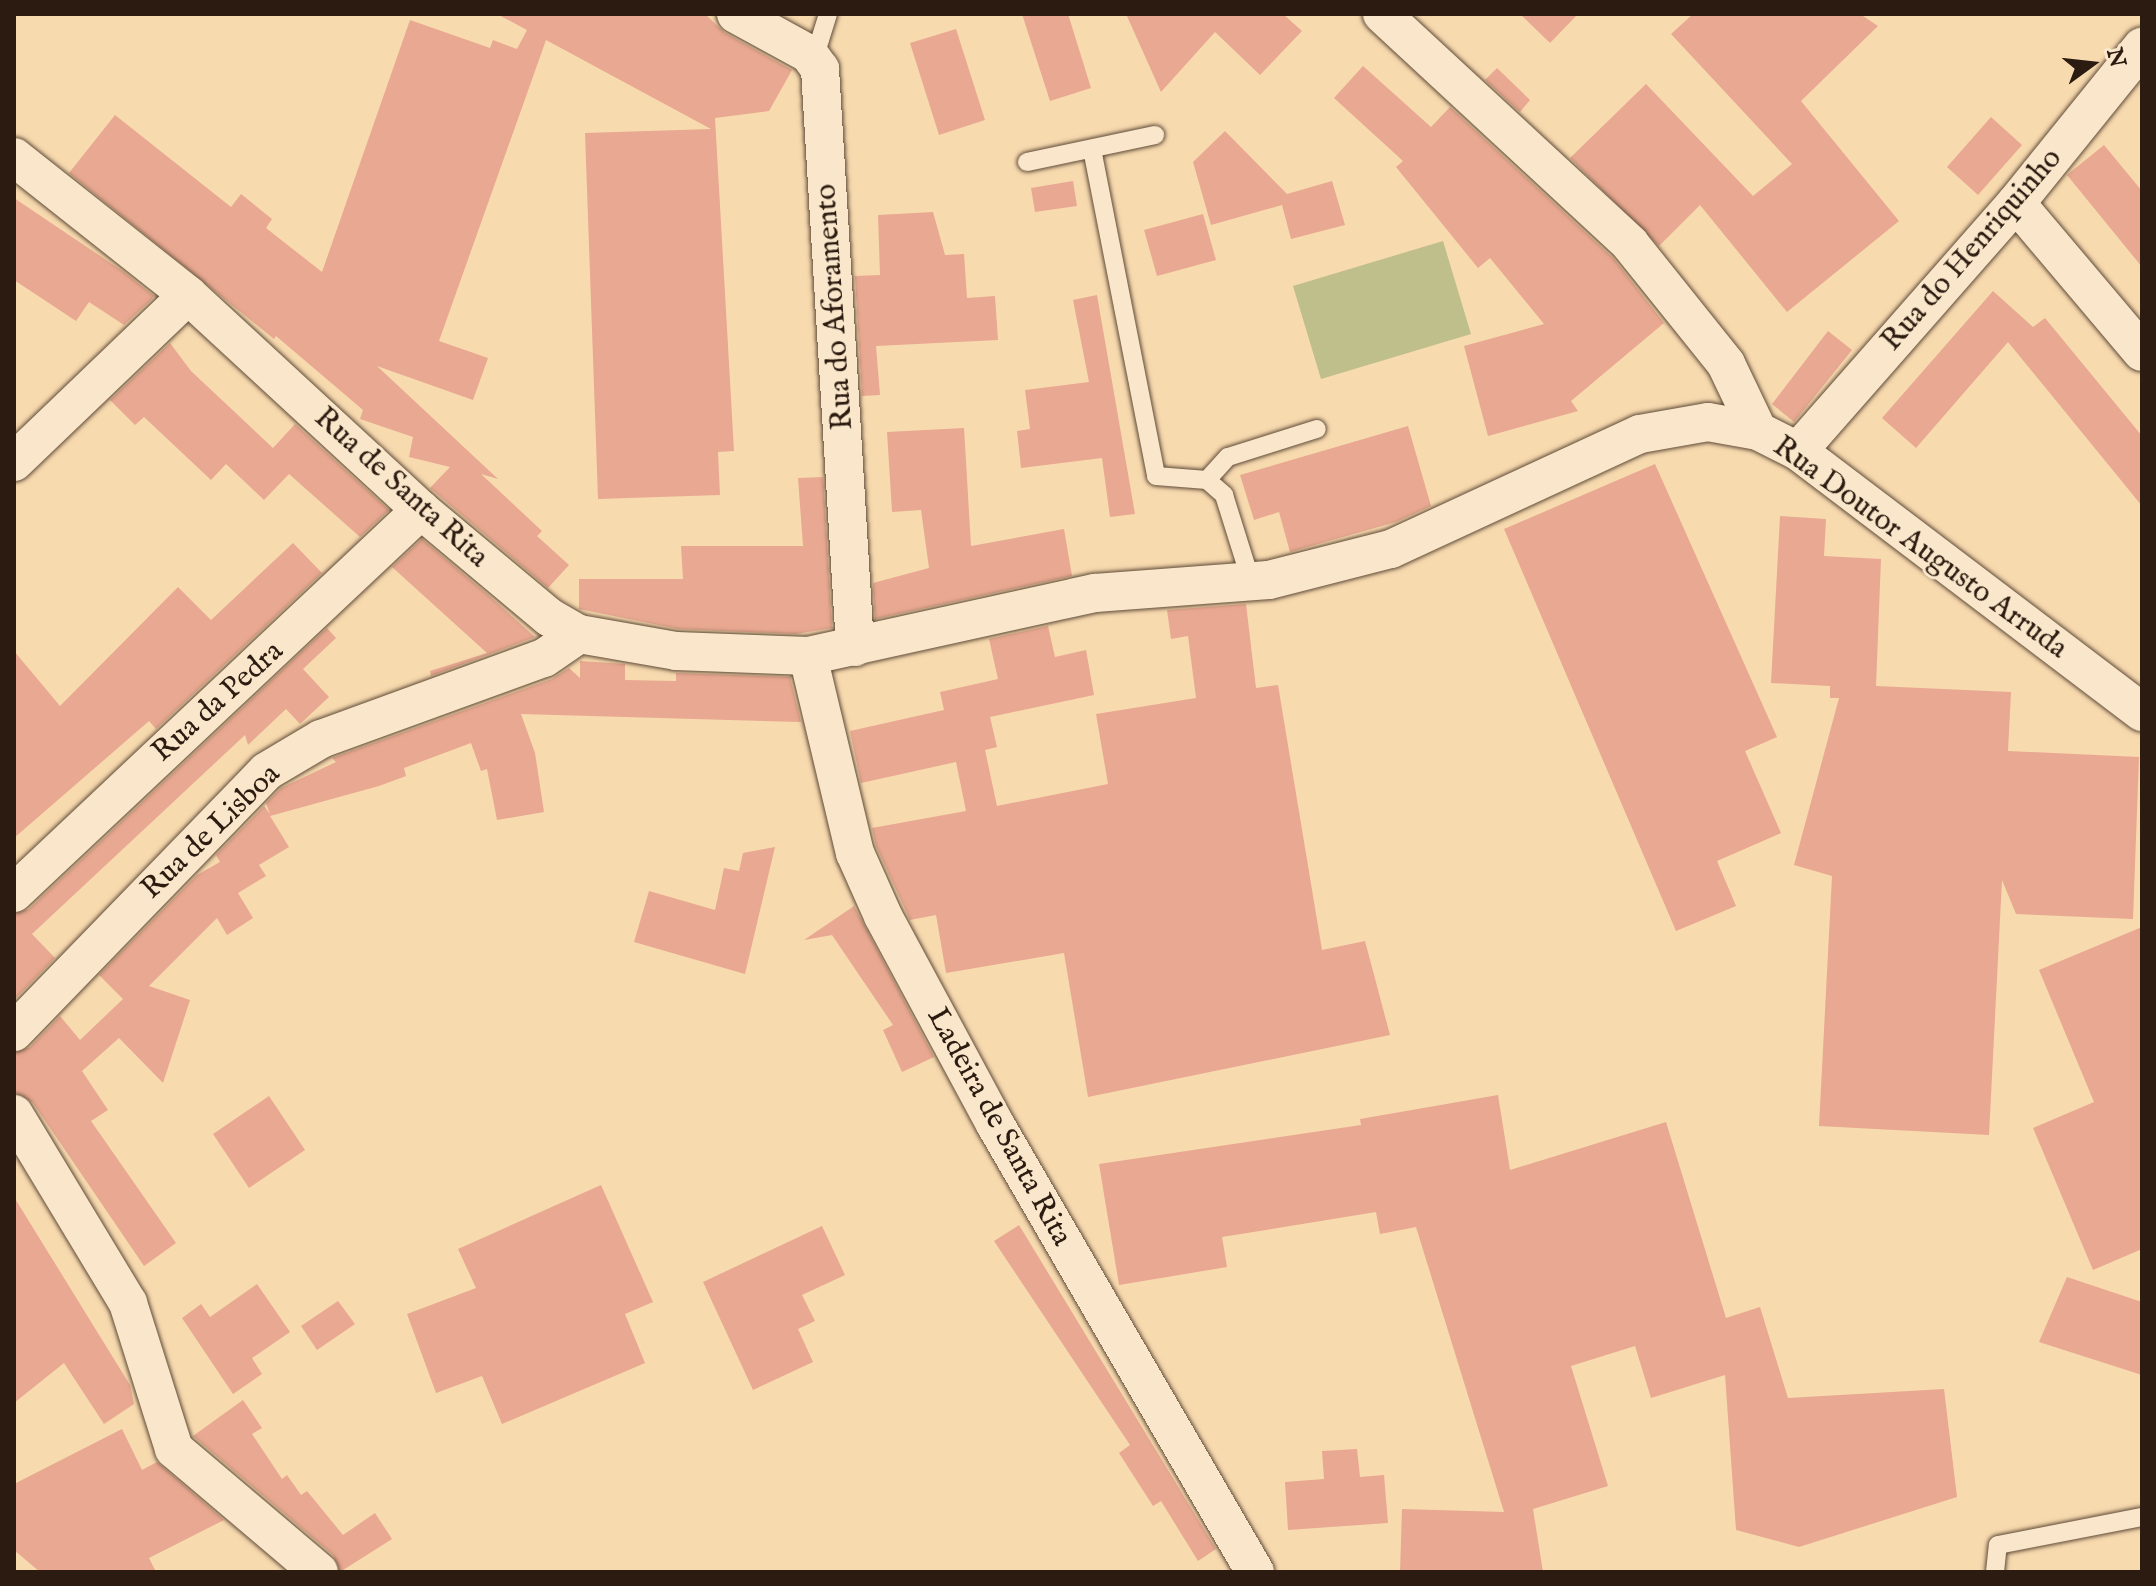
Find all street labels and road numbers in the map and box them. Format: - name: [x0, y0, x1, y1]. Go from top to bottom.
- street label: Rua do Henriquinho: [1874, 141, 2070, 359]
- street label: Rua do Aforamento: [808, 183, 862, 431]
- street label: Rua de Santa Rita: [306, 400, 496, 576]
- street label: Rua Doutor Augusto Arruda: [1766, 429, 2074, 667]
- street label: Rua da Pedra: [145, 634, 291, 770]
- street label: Rua de Lisboa: [134, 757, 288, 907]
- street label: Ladeira de Santa Rita: [919, 1002, 1079, 1252]

